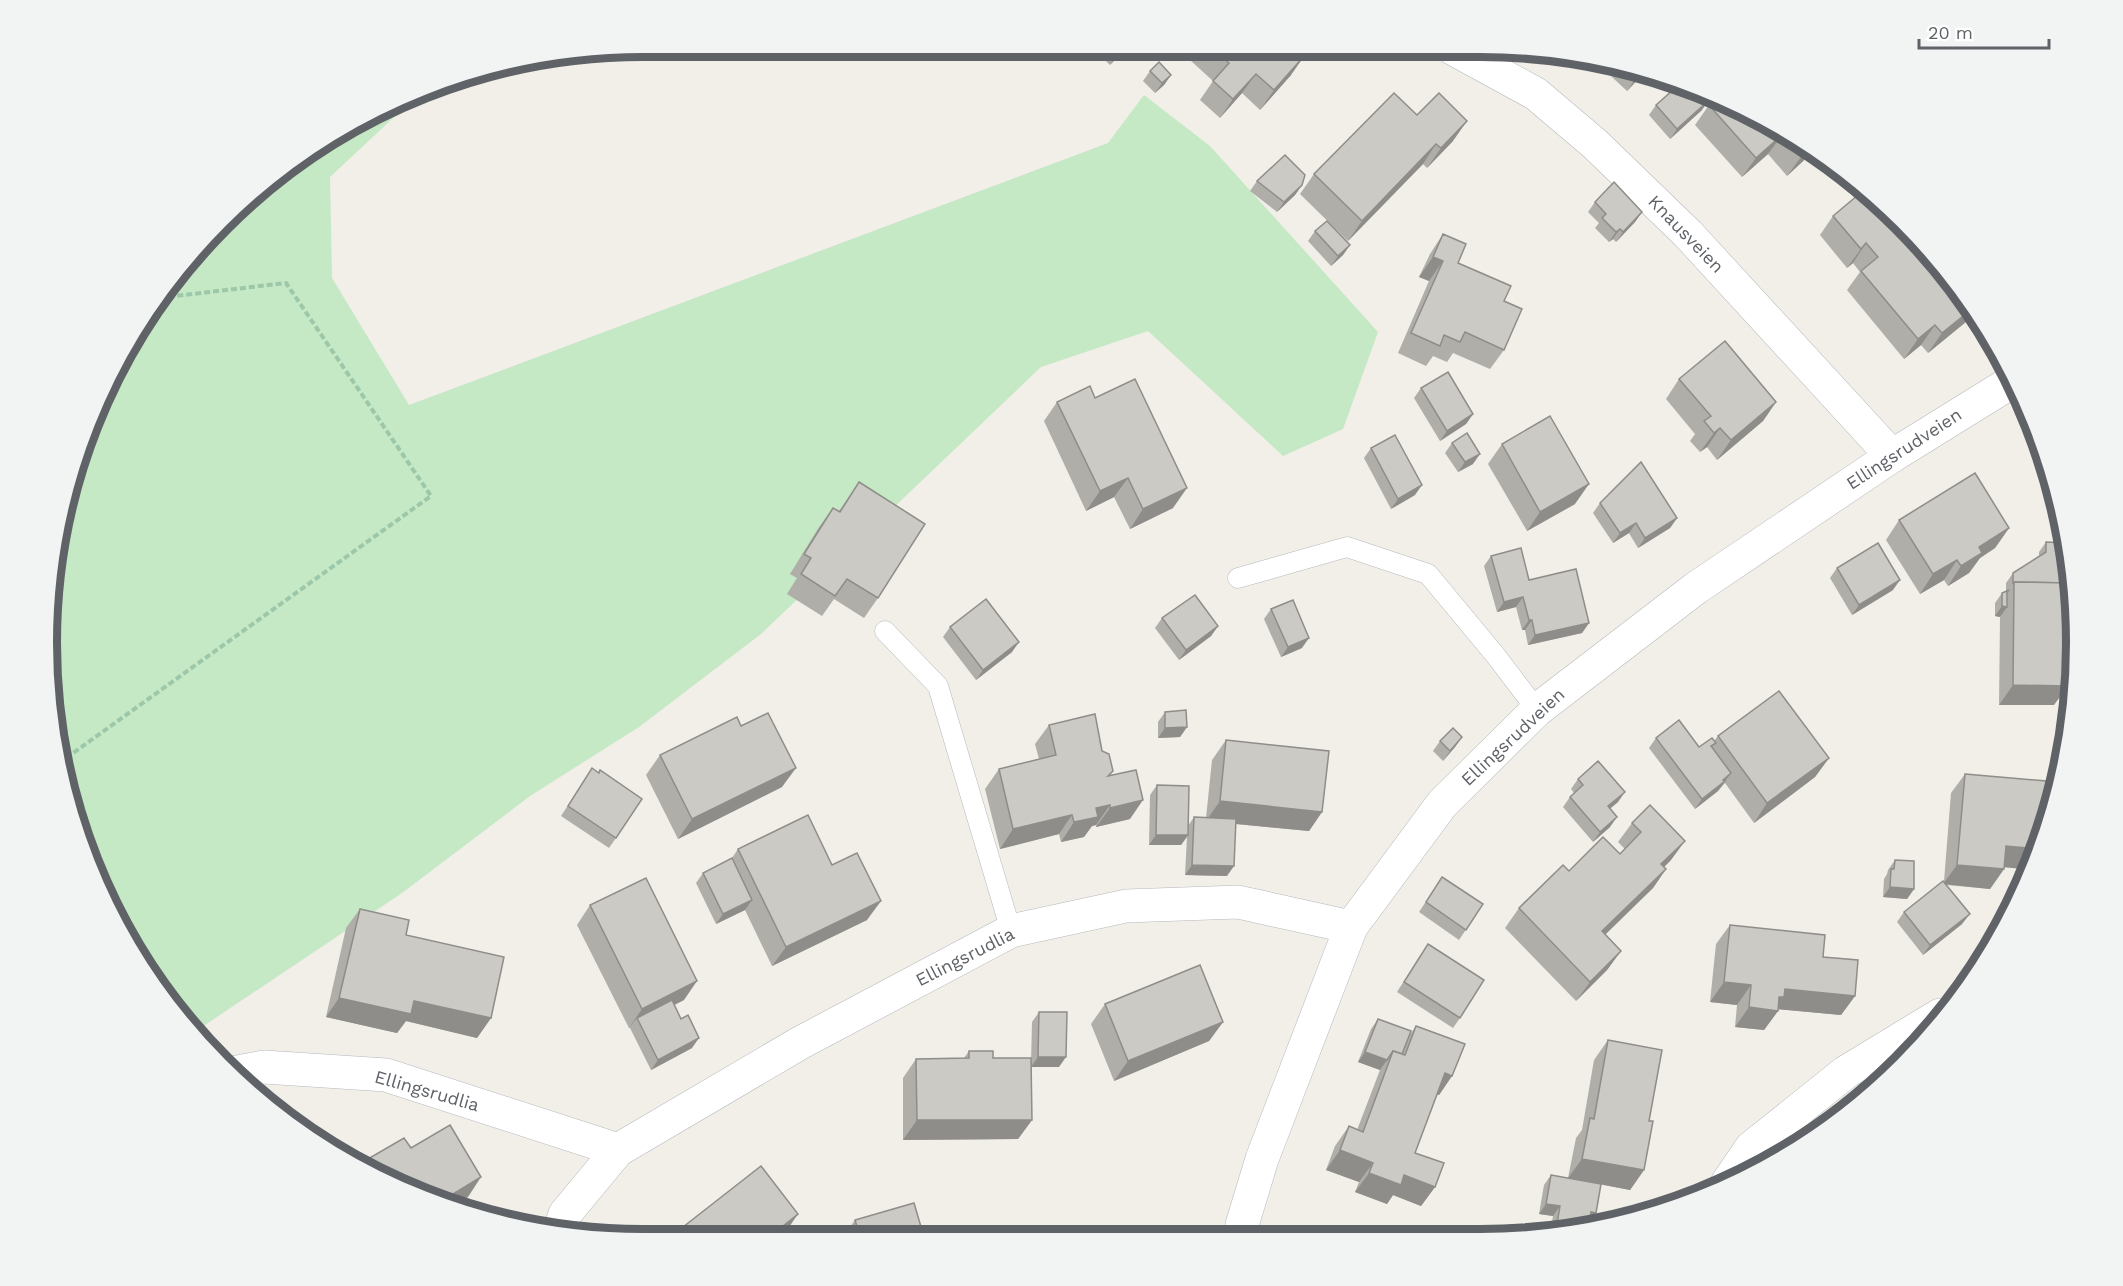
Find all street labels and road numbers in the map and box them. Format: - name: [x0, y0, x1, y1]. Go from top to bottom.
- street label: Knausveien: [1644, 191, 1728, 277]
- street label: Ellingsrudveien: [1842, 403, 1965, 494]
- street label: Ellingsrudveien: [1457, 684, 1569, 790]
- street label: Ellingsrudlia: [912, 923, 1018, 990]
- street label: Ellingsrudlia: [372, 1066, 482, 1115]

